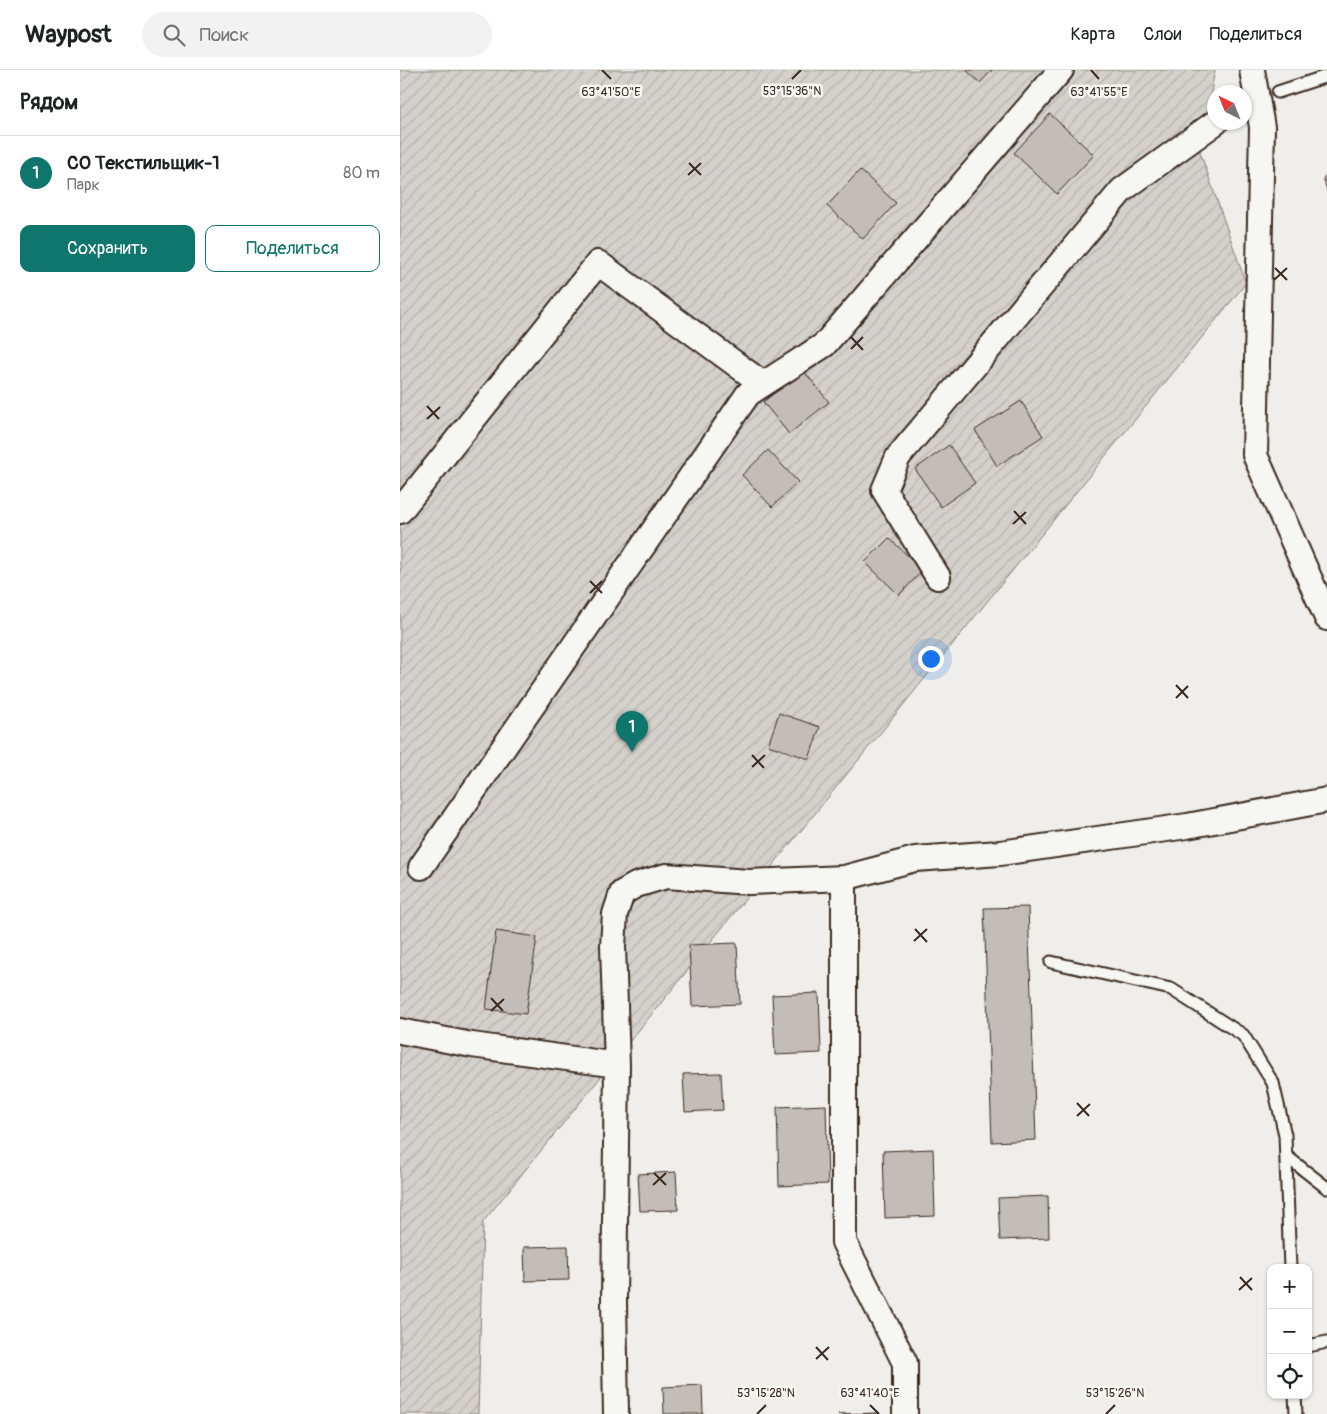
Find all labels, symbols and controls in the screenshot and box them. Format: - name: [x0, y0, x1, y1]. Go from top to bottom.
- search box: [142, 12, 492, 57]
- text: Waypost: [25, 20, 112, 49]
- icon: search: [160, 21, 188, 49]
- text: Поиск: [200, 23, 249, 47]
- text: Карта: [1071, 23, 1115, 46]
- text: Слои: [1143, 23, 1181, 46]
- text: Поделиться: [1209, 23, 1302, 46]
- text: 53°15'36"N: [763, 84, 821, 99]
- text: 63°41'50"E: [582, 85, 640, 100]
- text: 63°41'55"E: [1070, 85, 1128, 100]
- north arrow: [1207, 85, 1252, 130]
- text: Рядом: [20, 89, 78, 116]
- text: СО Текстильщик-1: [67, 151, 220, 175]
- text: 1: [33, 163, 39, 183]
- text: 80 m: [343, 163, 380, 183]
- text: Парк: [67, 175, 100, 195]
- button: Сохранить: [20, 225, 195, 272]
- button: Поделиться: [205, 225, 380, 272]
- your location: [918, 646, 944, 672]
- pin: 1: [616, 711, 648, 752]
- map controls: [1267, 1264, 1312, 1399]
- button: +: [1267, 1264, 1312, 1309]
- button: −: [1267, 1309, 1312, 1354]
- button: locate: [1267, 1354, 1312, 1399]
- text: 53°15'28"N: [737, 1386, 795, 1401]
- text: 63°41'40"E: [840, 1386, 900, 1401]
- text: 53°15'26"N: [1086, 1386, 1144, 1401]

